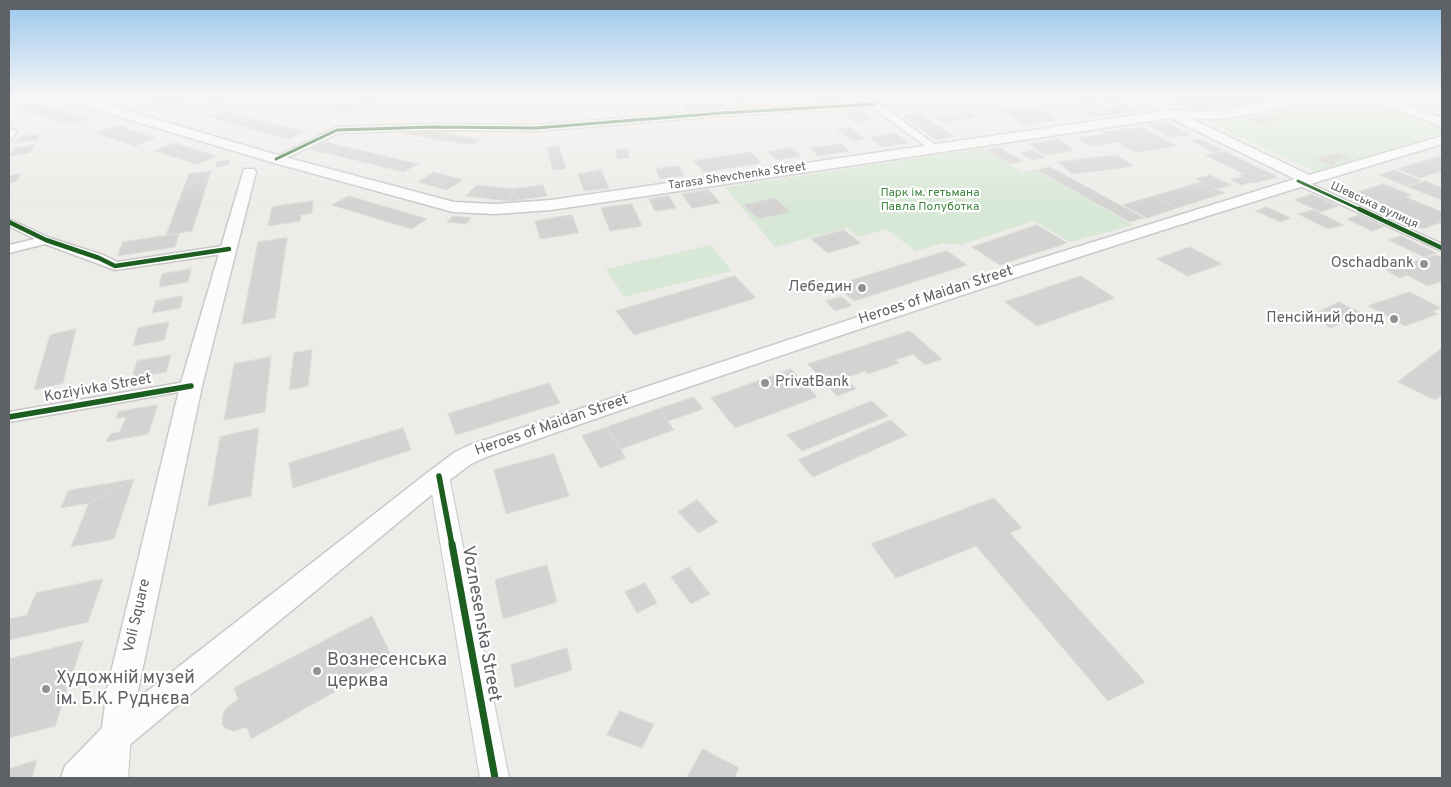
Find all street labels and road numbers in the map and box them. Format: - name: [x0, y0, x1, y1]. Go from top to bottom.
- street label: Tarasa Shevchenka Street: [667, 160, 807, 194]
- street label: Шевська вулиця: [1328, 179, 1420, 233]
- street label: Heroes of Maidan Street: [857, 263, 1015, 329]
- street label: Koziyivka Street: [43, 371, 153, 407]
- street label: Heroes of Maidan Street: [473, 391, 631, 461]
- street label: Voznesenska Street: [456, 544, 504, 704]
- street label: Voli Square: [121, 577, 155, 655]

